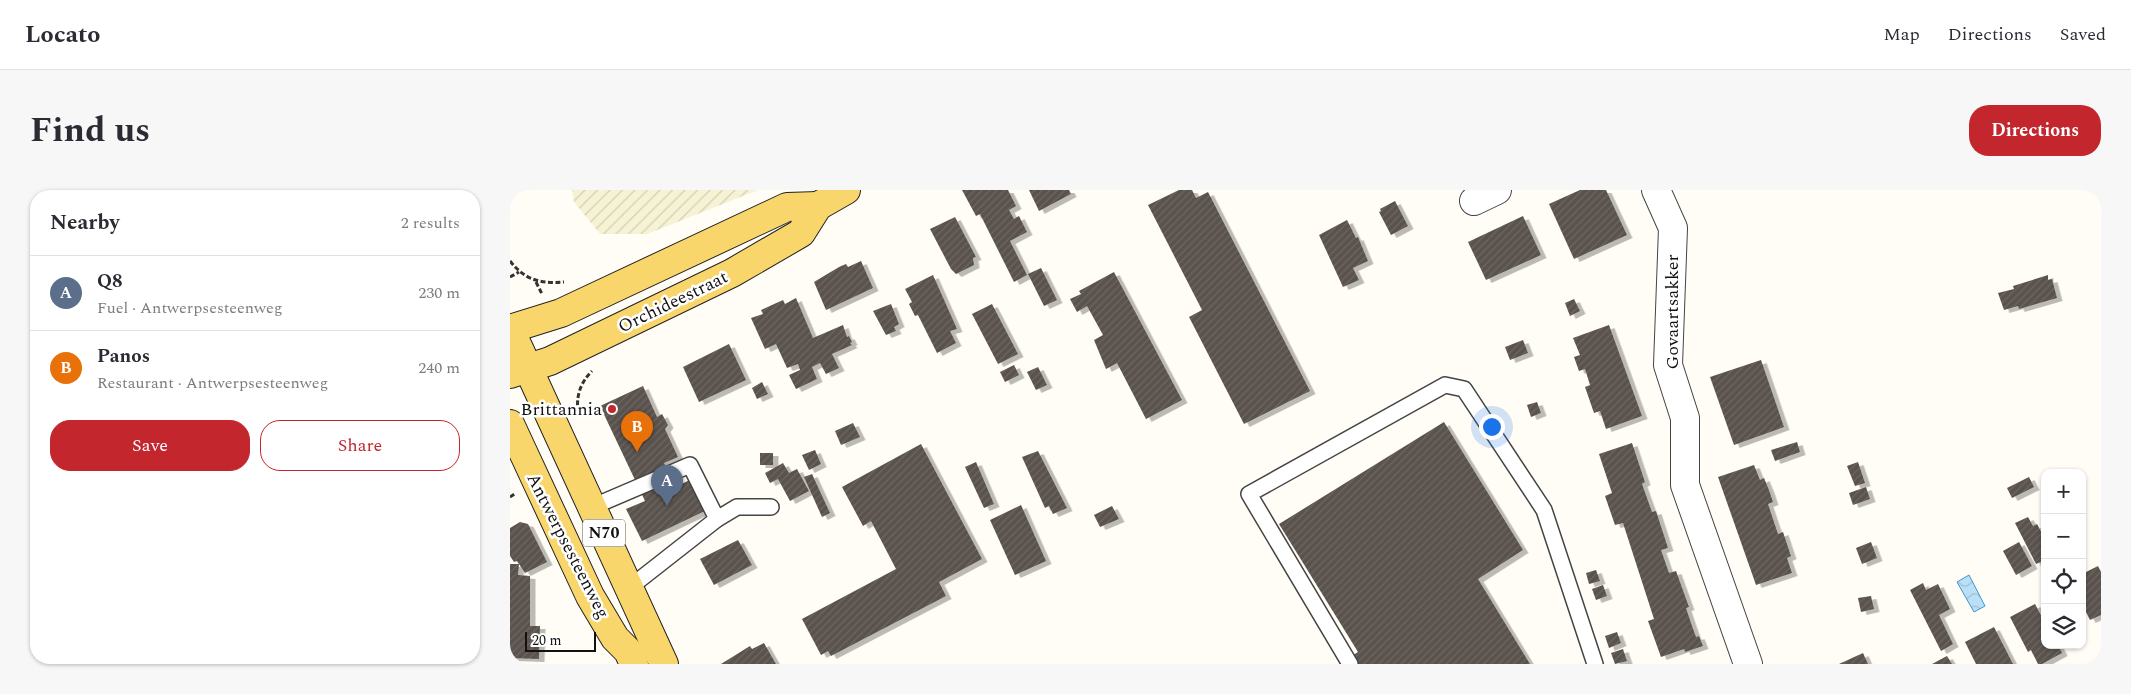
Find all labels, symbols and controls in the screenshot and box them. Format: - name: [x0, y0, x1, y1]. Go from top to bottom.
- text: Locato: [25, 17, 100, 53]
- text: Map: [1884, 21, 1920, 48]
- text: Directions: [1948, 21, 2032, 48]
- text: Saved: [2060, 21, 2106, 48]
- text: Find us: [30, 104, 150, 157]
- button: Directions: [1969, 105, 2101, 156]
- text: Nearby: [50, 207, 120, 239]
- text: 2 results: [401, 211, 460, 235]
- street label: Govaartsakker: [1659, 254, 1686, 370]
- street label: Orchideestraat: [613, 264, 733, 340]
- text: Q8: [97, 267, 123, 296]
- text: A: [60, 281, 72, 305]
- text: 230 m: [418, 281, 460, 305]
- text: Fuel · Antwerpsesteenweg: [97, 296, 283, 320]
- text: Panos: [97, 342, 150, 371]
- text: B: [60, 356, 72, 380]
- text: 240 m: [418, 356, 460, 380]
- text: Restaurant · Antwerpsesteenweg: [97, 371, 328, 395]
- place label: Brittannia: [521, 396, 602, 423]
- marker: Brittannia: [606, 403, 618, 415]
- pin: B: [621, 411, 653, 452]
- your location: [1479, 414, 1505, 440]
- button: Save: [50, 420, 250, 471]
- button: Share: [260, 420, 460, 471]
- pin: A: [651, 465, 683, 506]
- street label: Antwerpsesteenweg: [520, 468, 616, 624]
- map controls: [2041, 469, 2086, 649]
- button: +: [2041, 469, 2086, 514]
- button: −: [2041, 514, 2086, 559]
- road number: N70: [583, 519, 625, 546]
- button: locate: [2041, 559, 2086, 604]
- button: layers: [2041, 604, 2086, 649]
- scale bar: [525, 629, 596, 652]
- text: 20 m: [532, 630, 562, 651]

